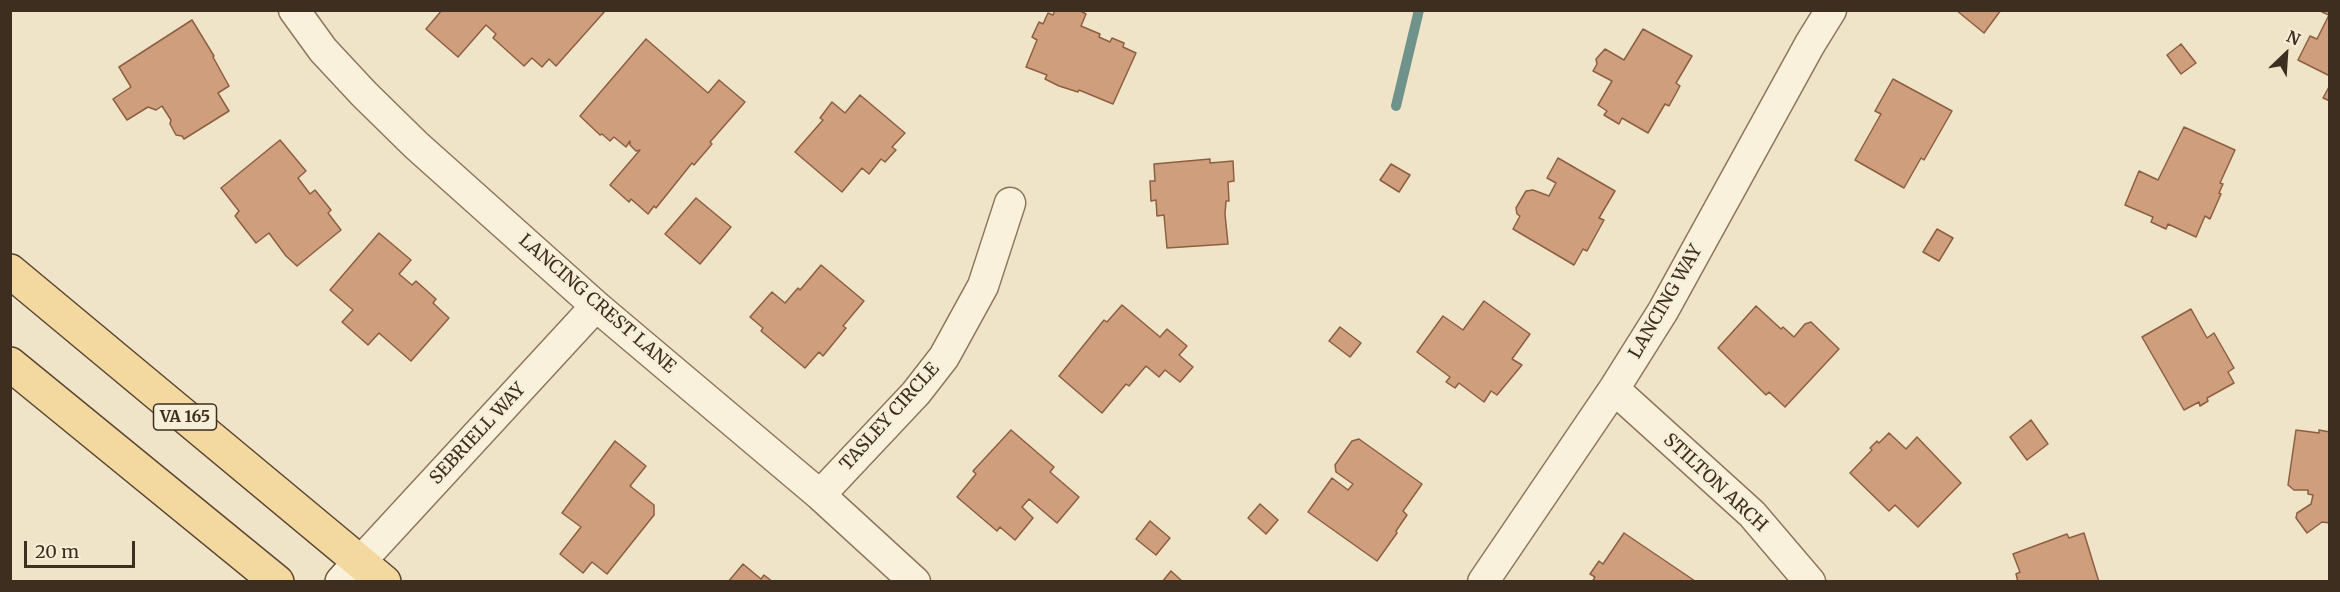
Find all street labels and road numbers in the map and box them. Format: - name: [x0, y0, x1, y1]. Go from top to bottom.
- street label: LANCING CREST LANE: [514, 230, 680, 378]
- street label: LANCING WAY: [1625, 241, 1707, 363]
- street label: TASLEY CIRCLE: [836, 359, 944, 475]
- street label: SEBRIELL WAY: [426, 379, 530, 489]
- road number: VA 165: [154, 404, 216, 430]
- street label: STILTON ARCH: [1659, 429, 1771, 537]

